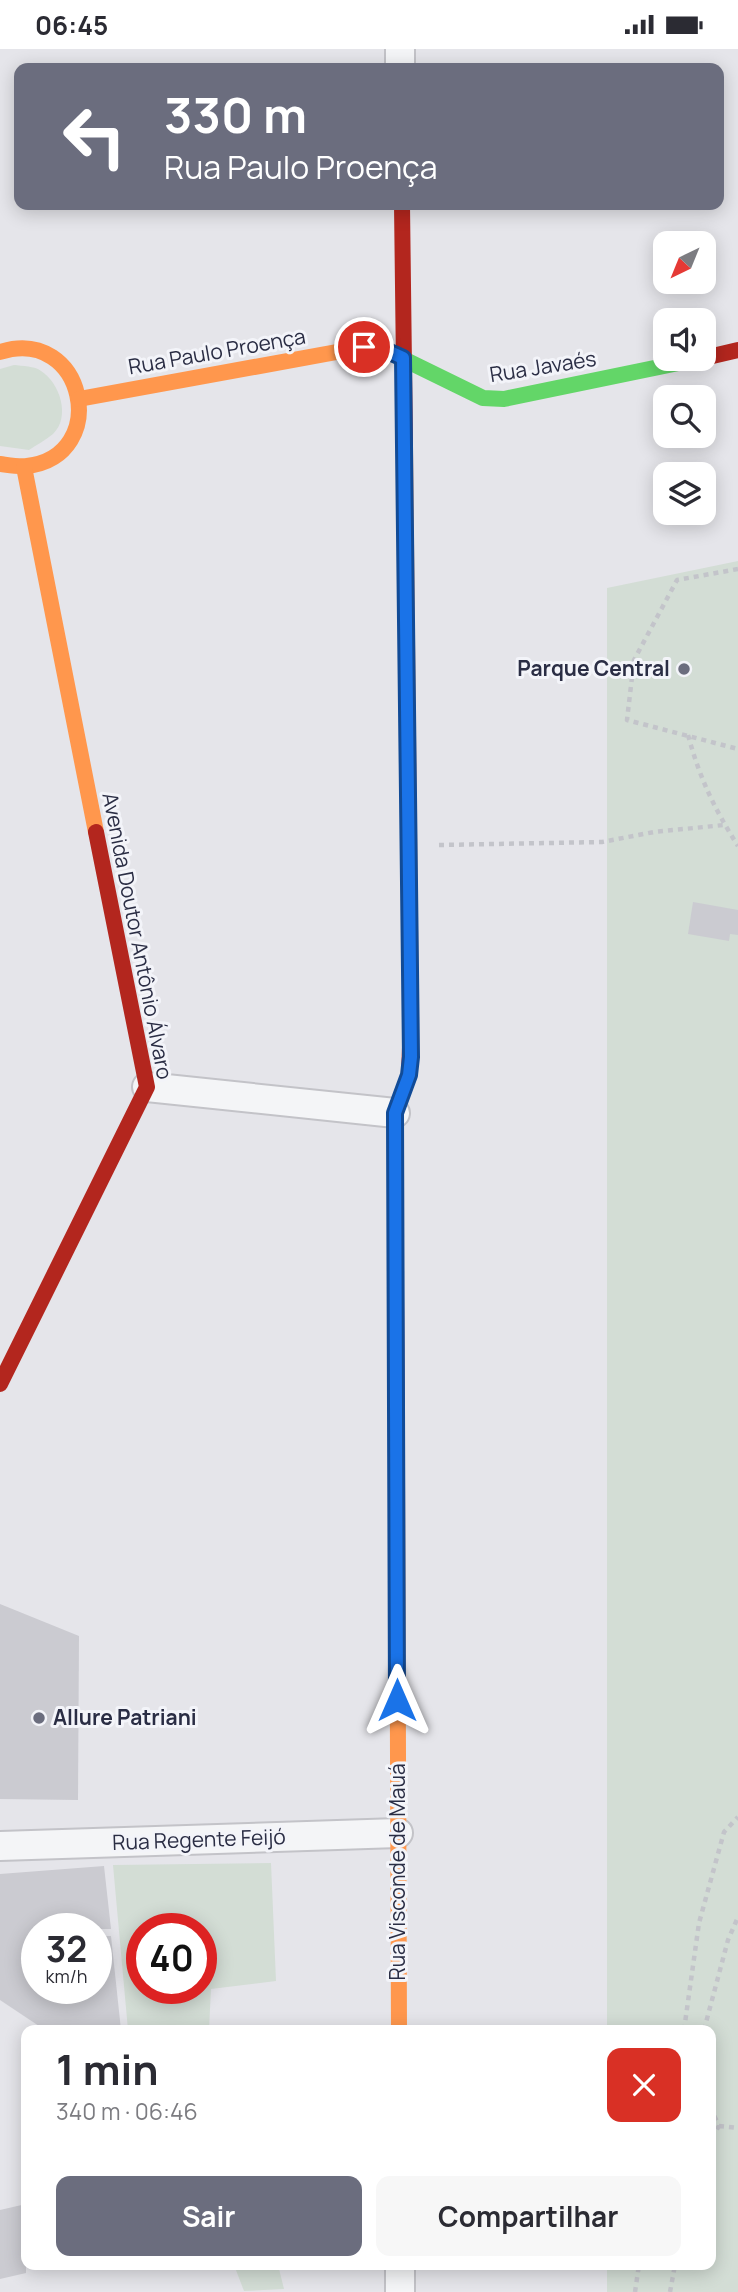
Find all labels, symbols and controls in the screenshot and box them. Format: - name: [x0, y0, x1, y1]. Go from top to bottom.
- text: 06:45: [35, 7, 108, 43]
- text: 330 m: [164, 81, 307, 148]
- icon: left: [49, 91, 140, 182]
- text: Rua Paulo Proença: [164, 145, 438, 189]
- north arrow: [653, 231, 716, 294]
- map controls: [653, 231, 716, 525]
- button: sound: [653, 308, 716, 371]
- pin: [334, 317, 394, 377]
- street label: Rua Paulo Proença: [126, 322, 308, 380]
- icon: arrive: [345, 328, 383, 366]
- street label: Rua Javaés: [488, 344, 598, 388]
- button: search: [653, 385, 716, 448]
- button: layers: [653, 462, 716, 525]
- place label: Parque Central: [517, 654, 670, 682]
- marker: Parque Central: [676, 661, 692, 677]
- street label: Avenida Doutor Antônio Álvaro: [96, 790, 180, 1082]
- position arrow: [360, 1663, 434, 1737]
- place label: Allure Patriani: [53, 1703, 197, 1731]
- marker: Allure Patriani: [31, 1710, 47, 1726]
- street label: Rua Visconde de Mauá: [383, 1763, 411, 1981]
- street label: Rua Regente Feijó: [112, 1822, 286, 1856]
- speed limit sign: 40: [126, 1913, 217, 2004]
- text: 32: [46, 1925, 87, 1973]
- text: km/h: [46, 1964, 87, 1988]
- text: 1 min: [56, 2040, 159, 2098]
- button: close: [607, 2048, 681, 2122]
- text: 340 m · 06:46: [56, 2095, 198, 2127]
- button: Sair: [56, 2176, 362, 2256]
- button: Compartilhar: [376, 2176, 681, 2256]

